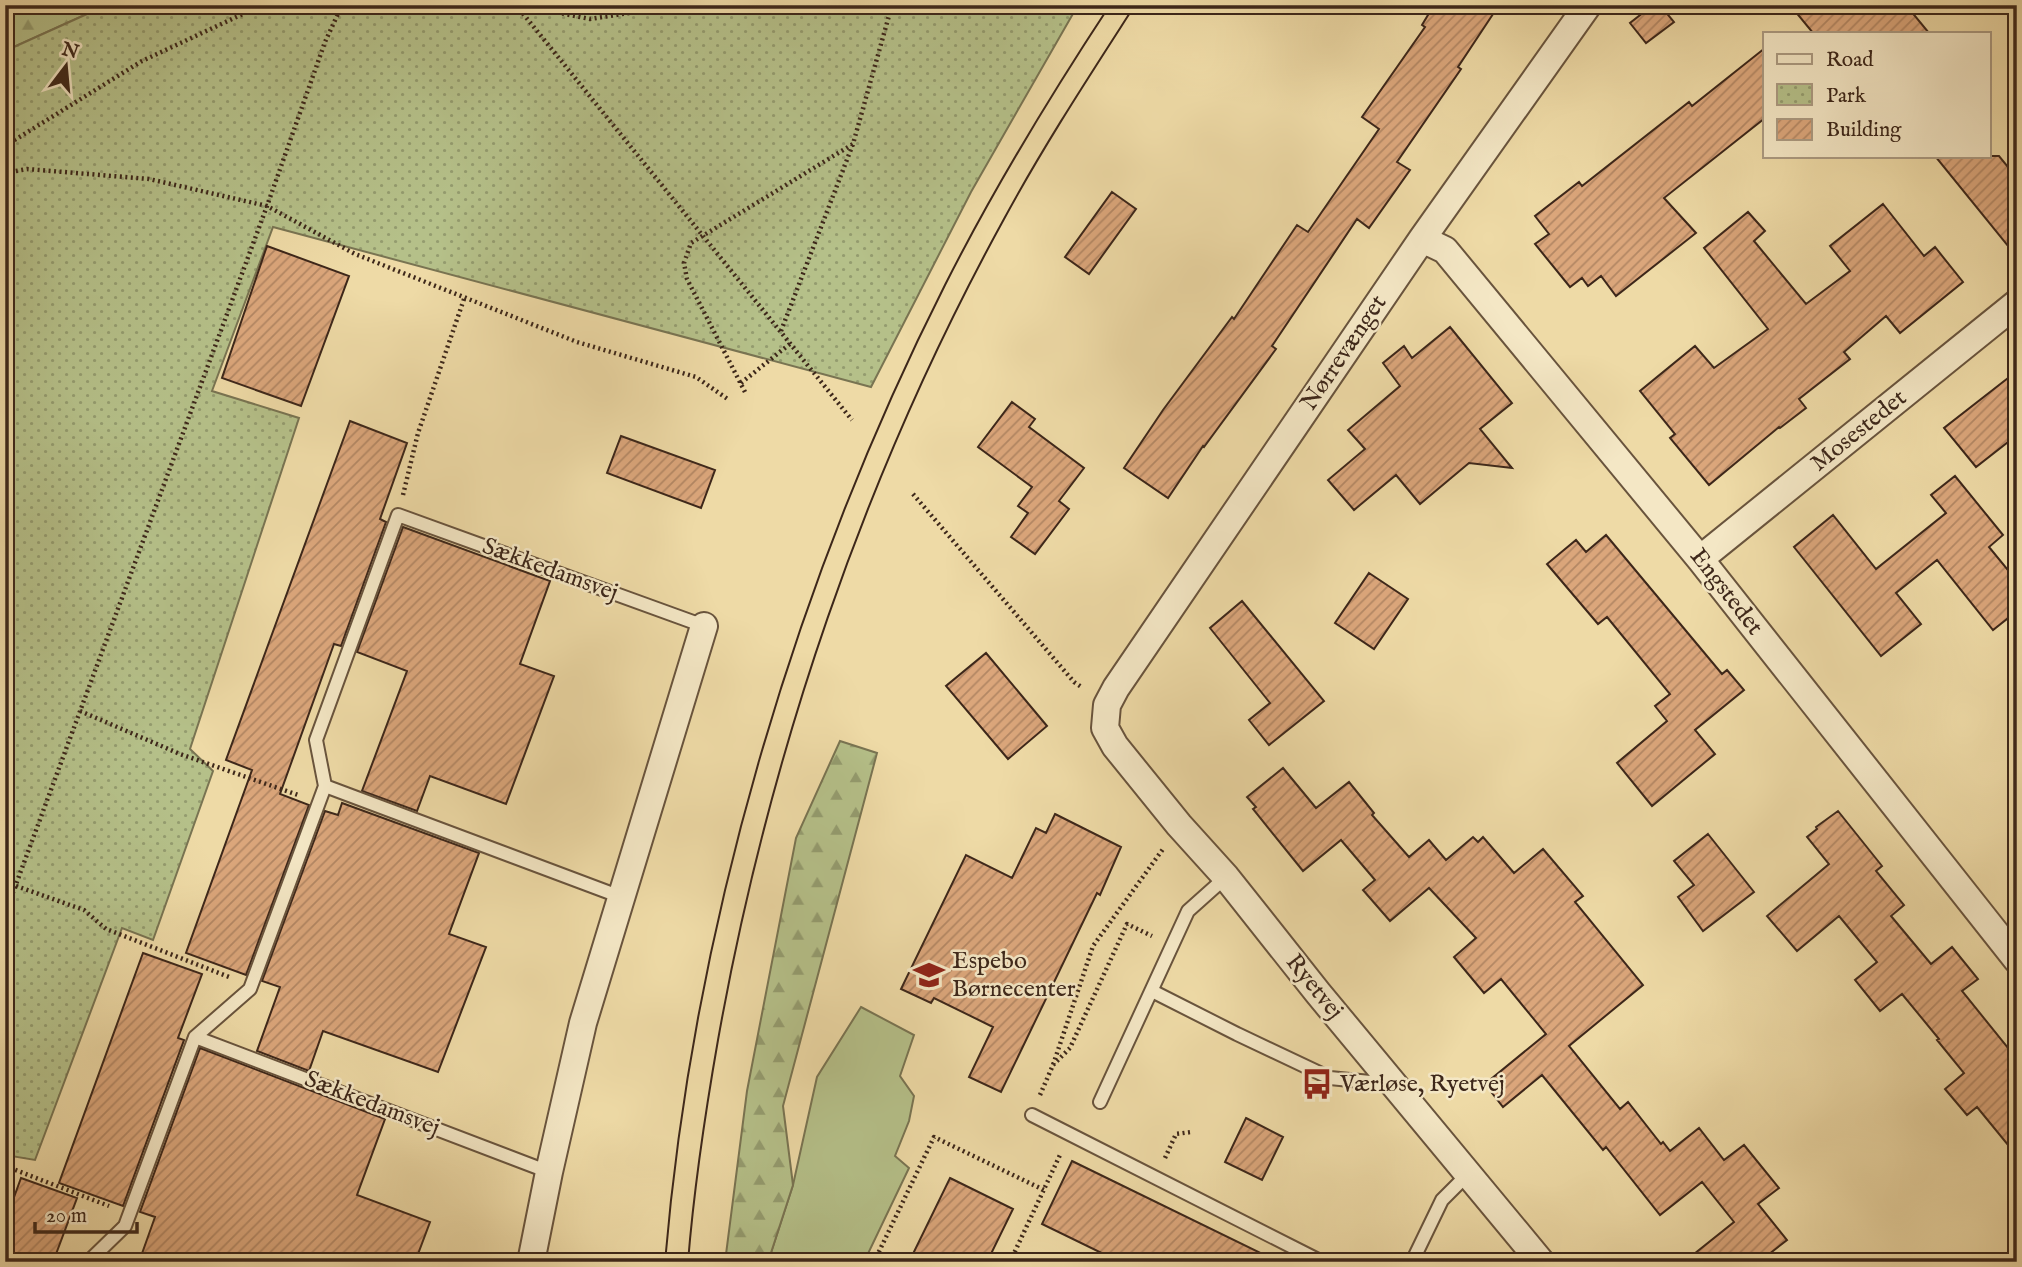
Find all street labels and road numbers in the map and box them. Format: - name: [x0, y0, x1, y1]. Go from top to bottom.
- street label: Nørrevænget: [1294, 289, 1394, 417]
- street label: Mosestedet: [1805, 383, 1913, 479]
- street label: Sækkedamsvej: [478, 531, 622, 609]
- street label: Engstedet: [1682, 542, 1770, 642]
- street label: Ryetvej: [1278, 948, 1350, 1026]
- street label: Sækkedamsvej: [300, 1064, 444, 1144]

